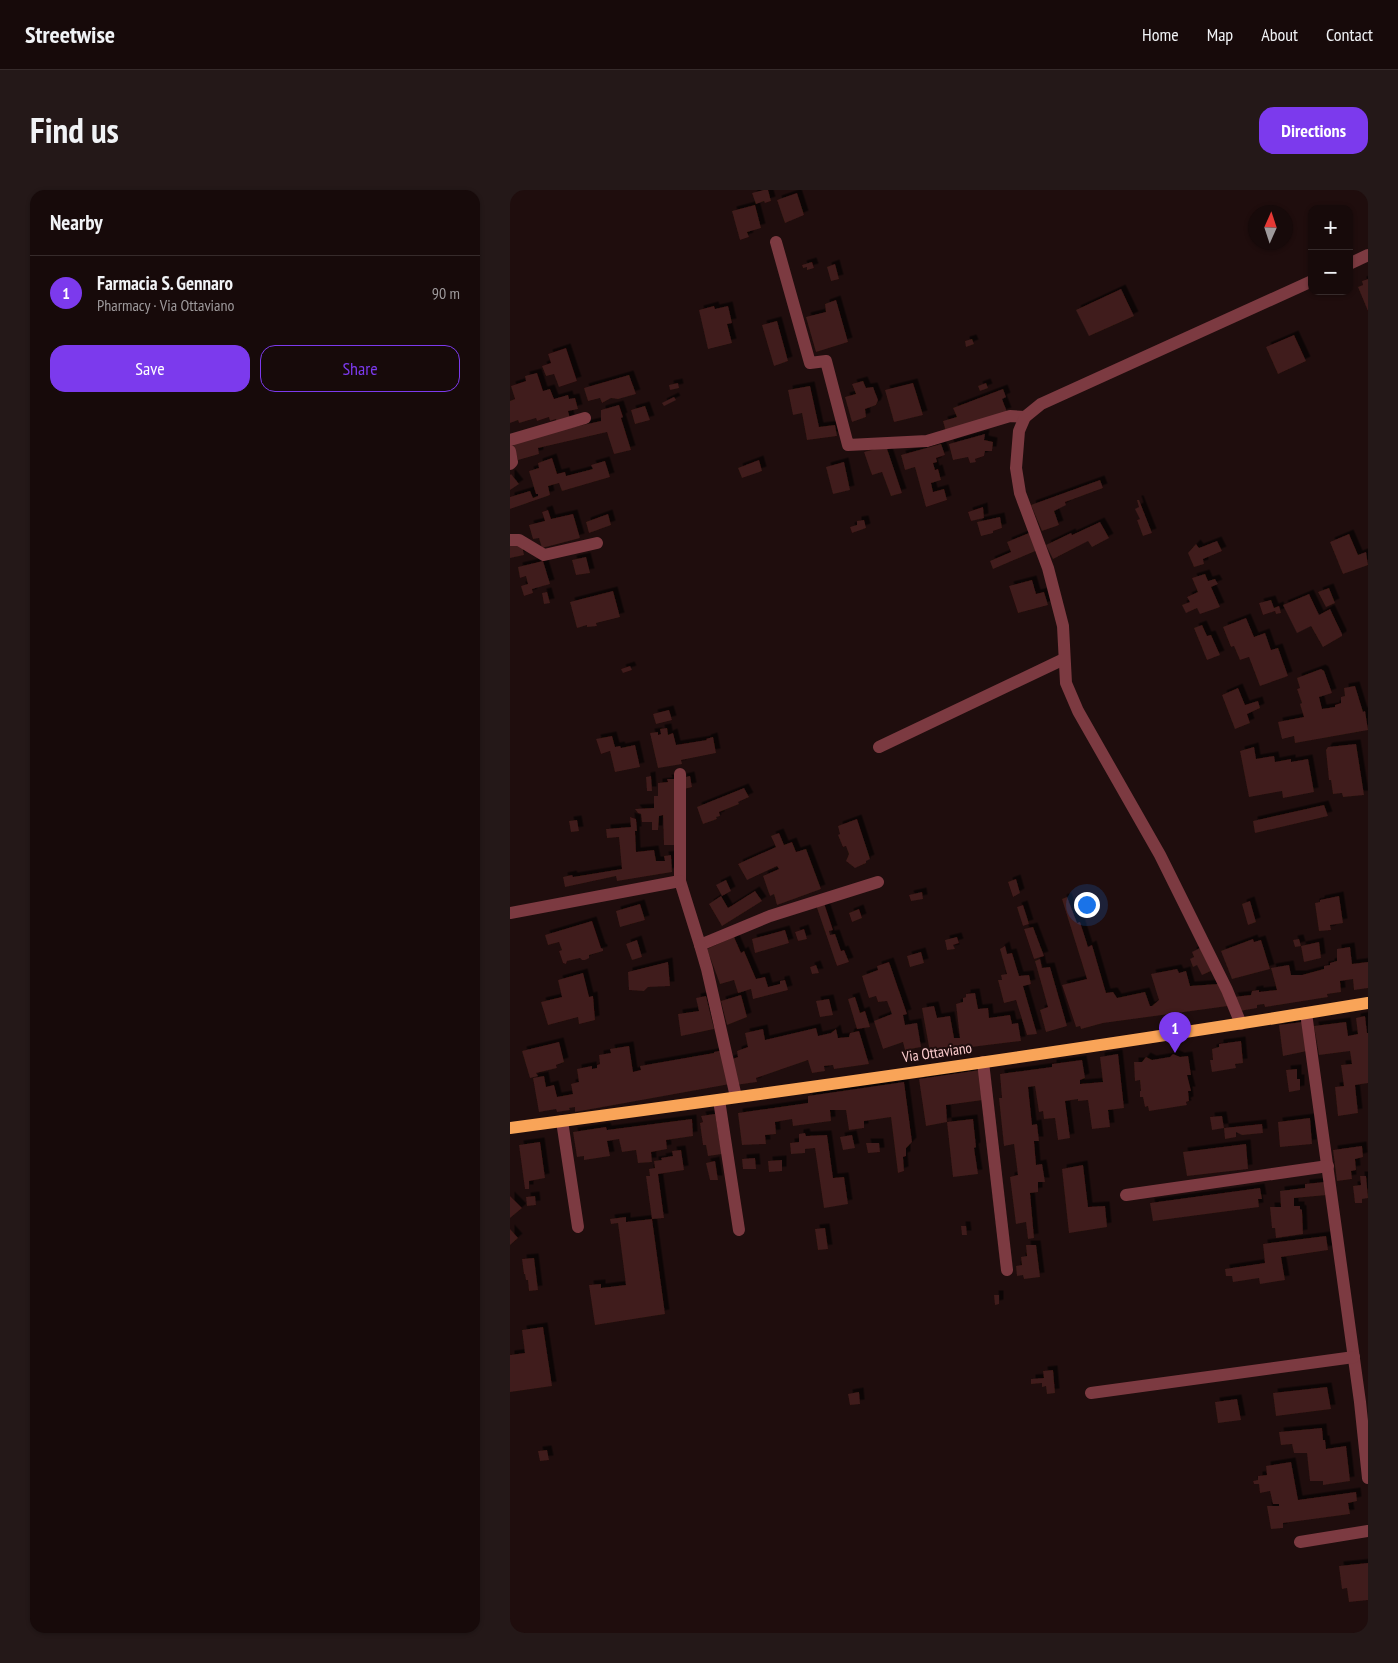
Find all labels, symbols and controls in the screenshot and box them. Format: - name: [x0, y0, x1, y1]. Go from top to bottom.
- text: Streetwise: [25, 19, 115, 50]
- text: Home: [1142, 23, 1179, 46]
- text: Map: [1207, 23, 1233, 46]
- text: About: [1261, 23, 1298, 46]
- text: Contact: [1326, 23, 1373, 46]
- text: Find us: [30, 107, 119, 153]
- button: Directions: [1259, 107, 1368, 154]
- north arrow: [1248, 205, 1293, 250]
- map controls: [1308, 205, 1353, 295]
- button: +: [1308, 205, 1353, 250]
- text: Nearby: [50, 209, 103, 236]
- button: −: [1308, 250, 1353, 295]
- text: Farmacia S. Gennaro: [97, 271, 233, 295]
- text: 1: [62, 283, 70, 303]
- text: 90 m: [432, 283, 460, 303]
- text: Pharmacy · Via Ottaviano: [97, 295, 234, 315]
- button: Save: [50, 345, 250, 392]
- button: Share: [260, 345, 460, 392]
- your location: [1074, 892, 1100, 918]
- pin: 1: [1159, 1012, 1191, 1053]
- street label: Via Ottaviano: [900, 1038, 973, 1066]

